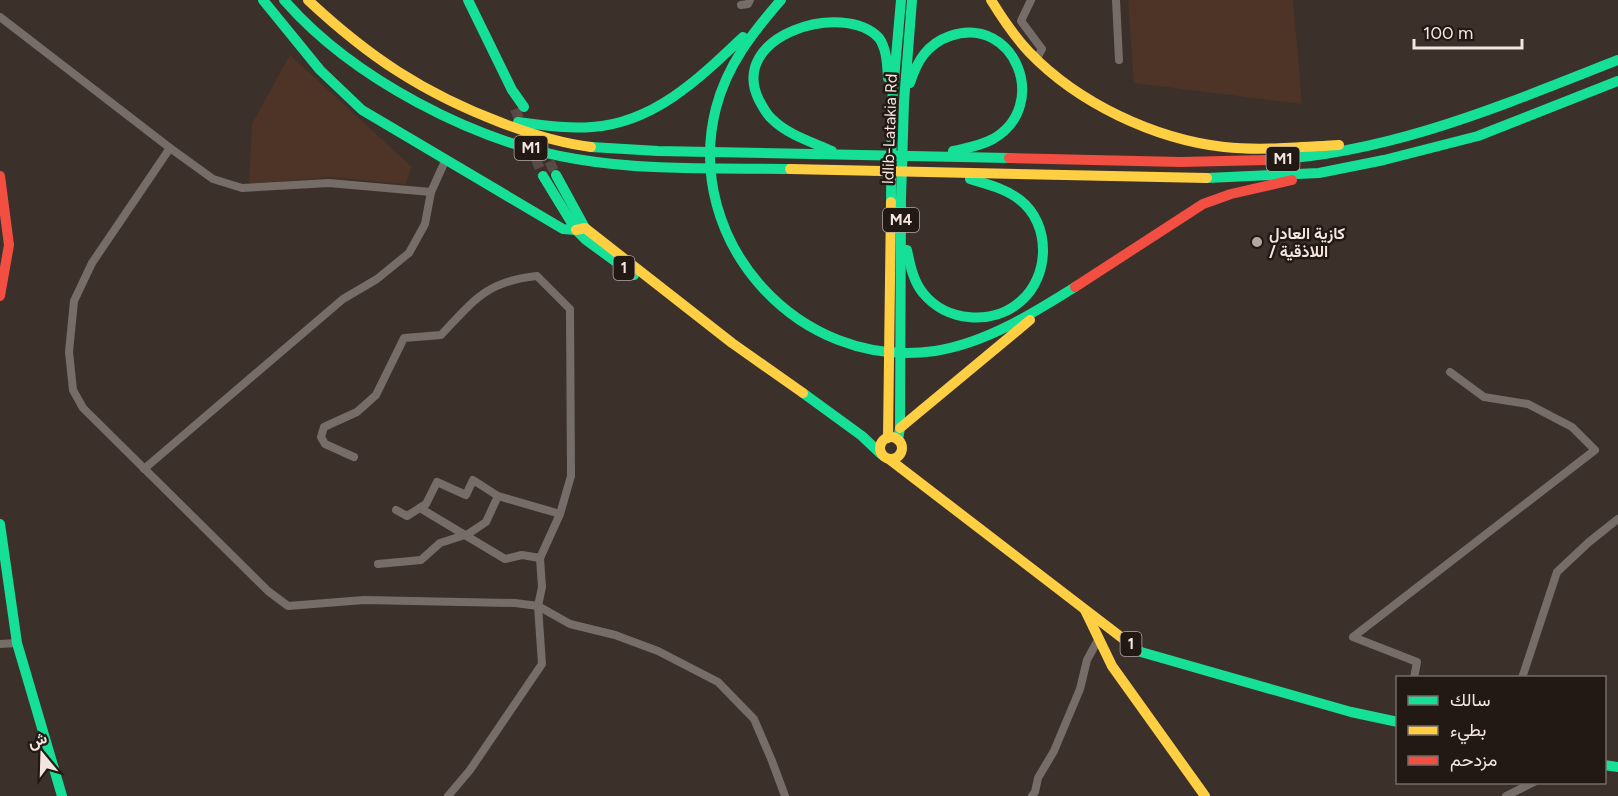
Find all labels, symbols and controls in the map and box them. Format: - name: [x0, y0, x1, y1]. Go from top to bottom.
- scale bar: [1414, 12, 1522, 50]
- text: 100 m: [1423, 22, 1473, 44]
- street label: Idlib-Latakia Rd: [878, 73, 901, 185]
- road number: M1: [514, 136, 548, 160]
- road number: M1: [1266, 147, 1300, 171]
- road number: M4: [883, 208, 919, 232]
- place label: كازية العادل / اللاذقية: [1269, 224, 1345, 261]
- marker: كازية العادل / اللاذقية: [1250, 235, 1264, 249]
- road number: 1: [614, 256, 634, 280]
- road number: 1: [1120, 632, 1142, 656]
- legend: [1396, 676, 1606, 784]
- text: سالك: [1450, 689, 1490, 711]
- text: بطيء: [1450, 719, 1486, 745]
- north arrow: [12, 724, 72, 784]
- text: ش: [25, 728, 49, 752]
- text: مزدحم: [1450, 749, 1497, 772]

